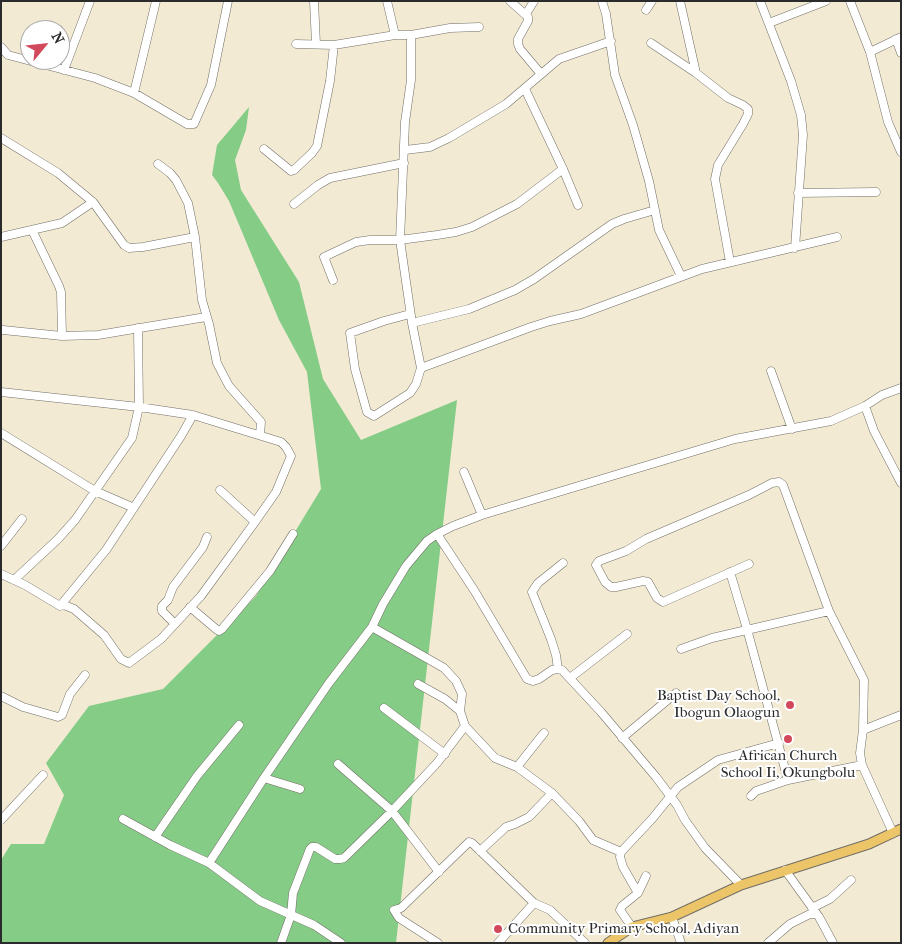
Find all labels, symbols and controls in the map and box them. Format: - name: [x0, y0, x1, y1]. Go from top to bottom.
- north arrow: [20, 20, 70, 70]
- text: N: [48, 30, 68, 47]
- place label: Baptist Day School, Ibogun Olaogun: [657, 687, 780, 722]
- marker: Baptist Day School, Ibogun Olaogun: [784, 699, 796, 711]
- marker: African Church School Ii, Okungbolu: [782, 733, 794, 745]
- place label: African Church School Ii, Okungbolu: [721, 747, 855, 782]
- place label: Community Primary School, Adiyan: [508, 920, 739, 938]
- marker: Community Primary School, Adiyan: [492, 923, 504, 935]

